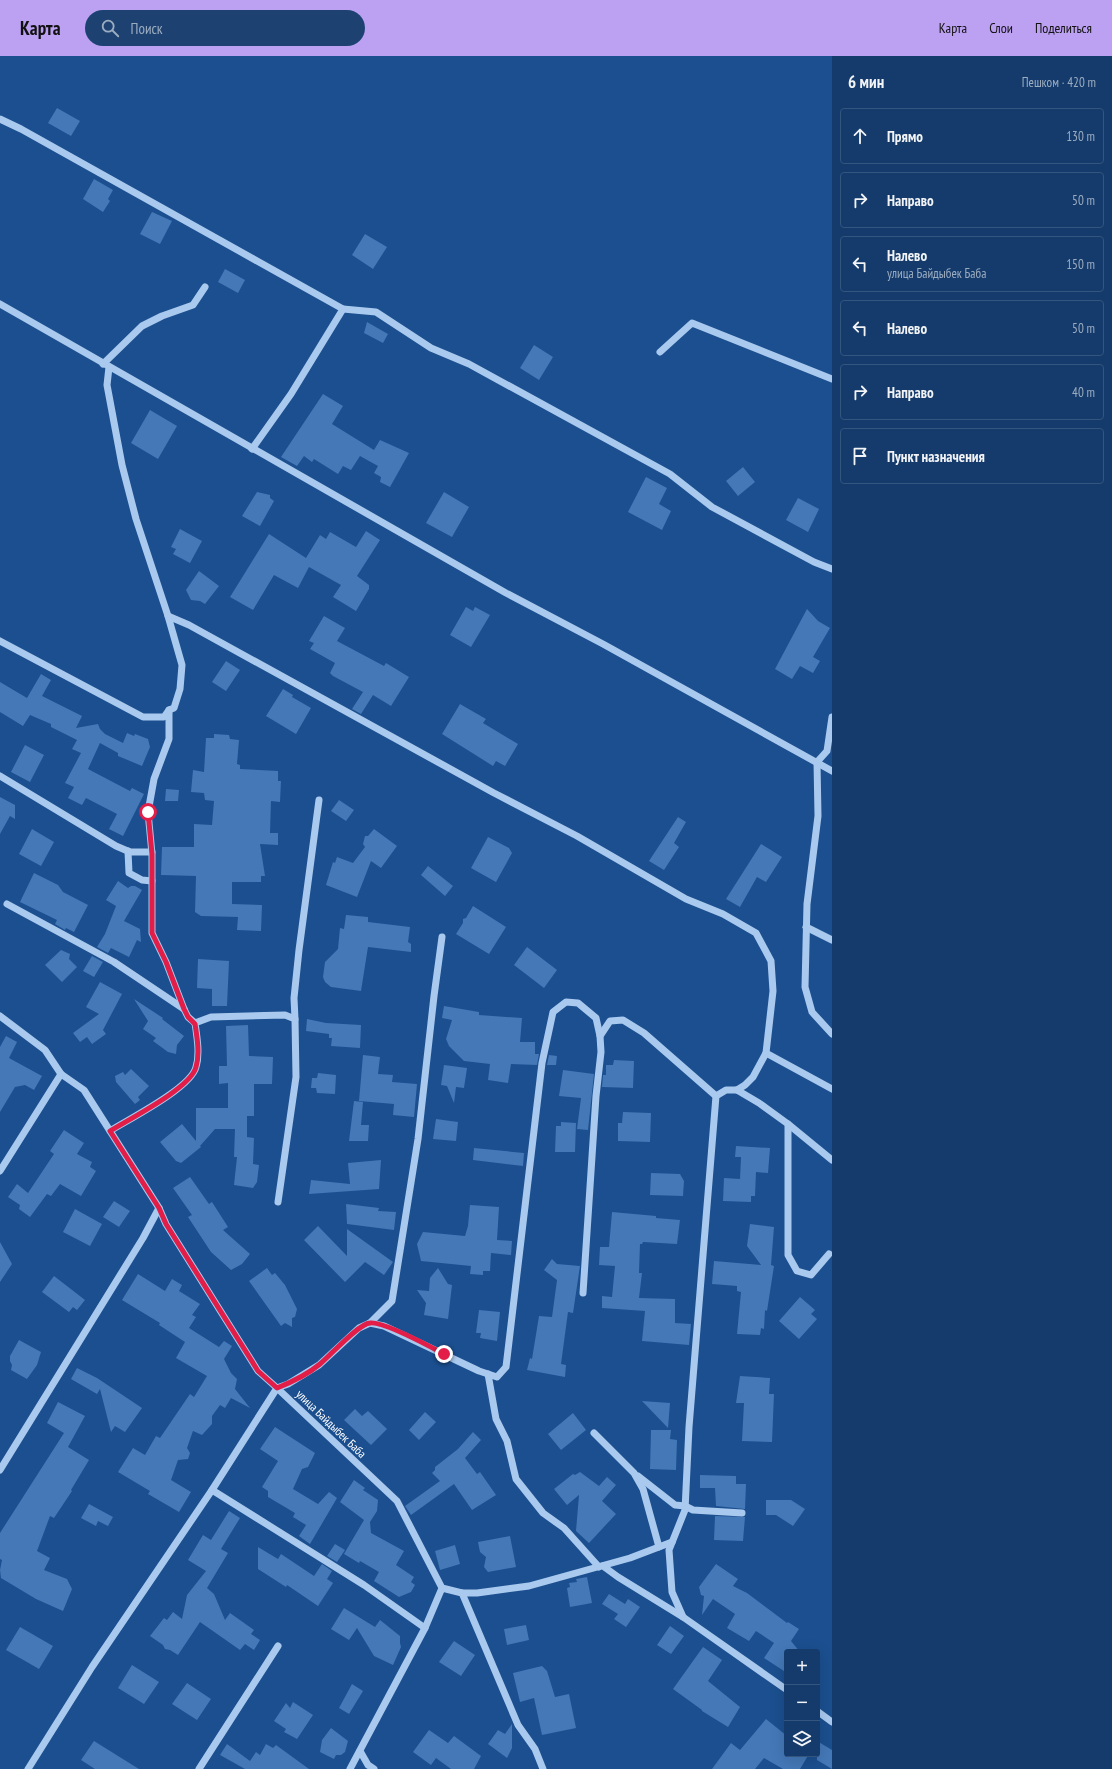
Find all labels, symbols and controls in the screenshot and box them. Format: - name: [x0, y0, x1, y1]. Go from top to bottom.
- search box: [85, 10, 365, 46]
- text: Карта: [20, 16, 61, 40]
- icon: search: [99, 17, 121, 39]
- text: Поиск: [131, 19, 163, 38]
- text: Карта: [939, 19, 967, 37]
- text: Слои: [989, 19, 1013, 37]
- text: Поделиться: [1035, 19, 1092, 37]
- text: 6 мин: [848, 71, 884, 93]
- text: Пешком · 420 m: [1022, 74, 1096, 91]
- icon: ahead: [849, 125, 871, 147]
- text: Прямо: [887, 127, 923, 146]
- text: 130 m: [1066, 128, 1095, 145]
- icon: right: [849, 189, 871, 211]
- text: Направо: [887, 191, 934, 210]
- text: 50 m: [1072, 192, 1095, 209]
- text: Налево: [887, 246, 927, 265]
- icon: left: [849, 253, 871, 275]
- text: 150 m: [1066, 256, 1095, 273]
- text: улица Байдыбек Баба: [887, 265, 986, 282]
- icon: left: [849, 317, 871, 339]
- text: Налево: [887, 319, 927, 338]
- text: 50 m: [1072, 320, 1095, 337]
- icon: right: [849, 381, 871, 403]
- text: Направо: [887, 383, 934, 402]
- text: 40 m: [1072, 384, 1095, 401]
- icon: arrive: [849, 445, 871, 467]
- text: Пункт назначения: [887, 447, 985, 466]
- route start: [139, 803, 157, 821]
- route end: [435, 1345, 453, 1363]
- street label: улица Байдыбек Баба: [293, 1386, 370, 1461]
- map controls: [784, 1649, 820, 1757]
- button: +: [784, 1649, 820, 1685]
- button: −: [784, 1685, 820, 1721]
- button: layers: [784, 1721, 820, 1757]

